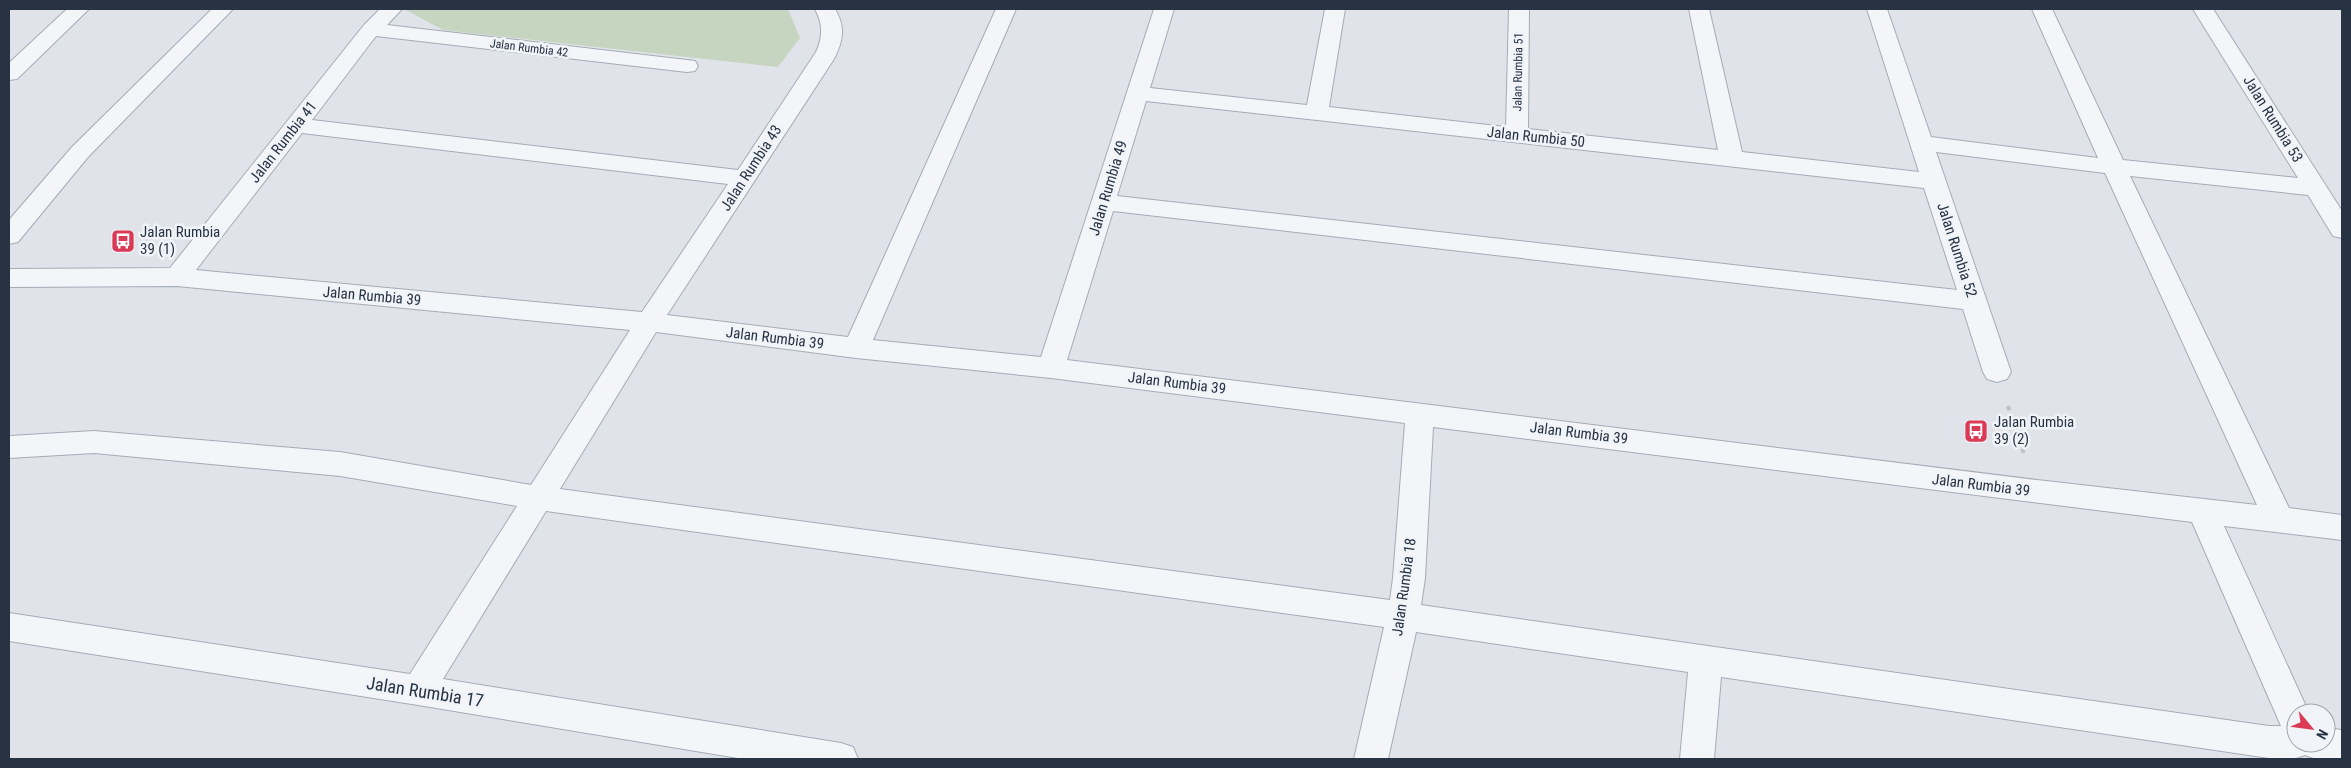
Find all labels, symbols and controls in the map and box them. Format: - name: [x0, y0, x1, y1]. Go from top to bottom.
- street label: Jalan Rumbia 51: [1510, 32, 1526, 112]
- street label: Jalan Rumbia 42: [489, 36, 569, 60]
- street label: Jalan Rumbia 53: [2239, 72, 2307, 166]
- street label: Jalan Rumbia 41: [246, 98, 320, 186]
- street label: Jalan Rumbia 43: [717, 122, 785, 214]
- street label: Jalan Rumbia 50: [1486, 123, 1586, 151]
- street label: Jalan Rumbia 49: [1085, 138, 1131, 238]
- street label: Jalan Rumbia 52: [1933, 200, 1981, 300]
- place label: Jalan Rumbia 39 (1): [140, 223, 220, 258]
- bus stop icon: Jalan Rumbia 39 (1): [110, 228, 136, 254]
- street label: Jalan Rumbia 39: [322, 283, 422, 309]
- street label: Jalan Rumbia 39: [725, 323, 825, 353]
- street label: Jalan Rumbia 39: [1127, 368, 1227, 398]
- place label: Jalan Rumbia 39 (2): [1994, 413, 2074, 448]
- street label: Jalan Rumbia 39: [1529, 418, 1629, 448]
- bus stop icon: Jalan Rumbia 39 (2): [1963, 418, 1989, 444]
- street label: Jalan Rumbia 39: [1931, 470, 2031, 500]
- street label: Jalan Rumbia 18: [1388, 537, 1420, 637]
- street label: Jalan Rumbia 17: [365, 672, 485, 711]
- north arrow: [2286, 703, 2336, 753]
- text: N: [2313, 727, 2331, 742]

